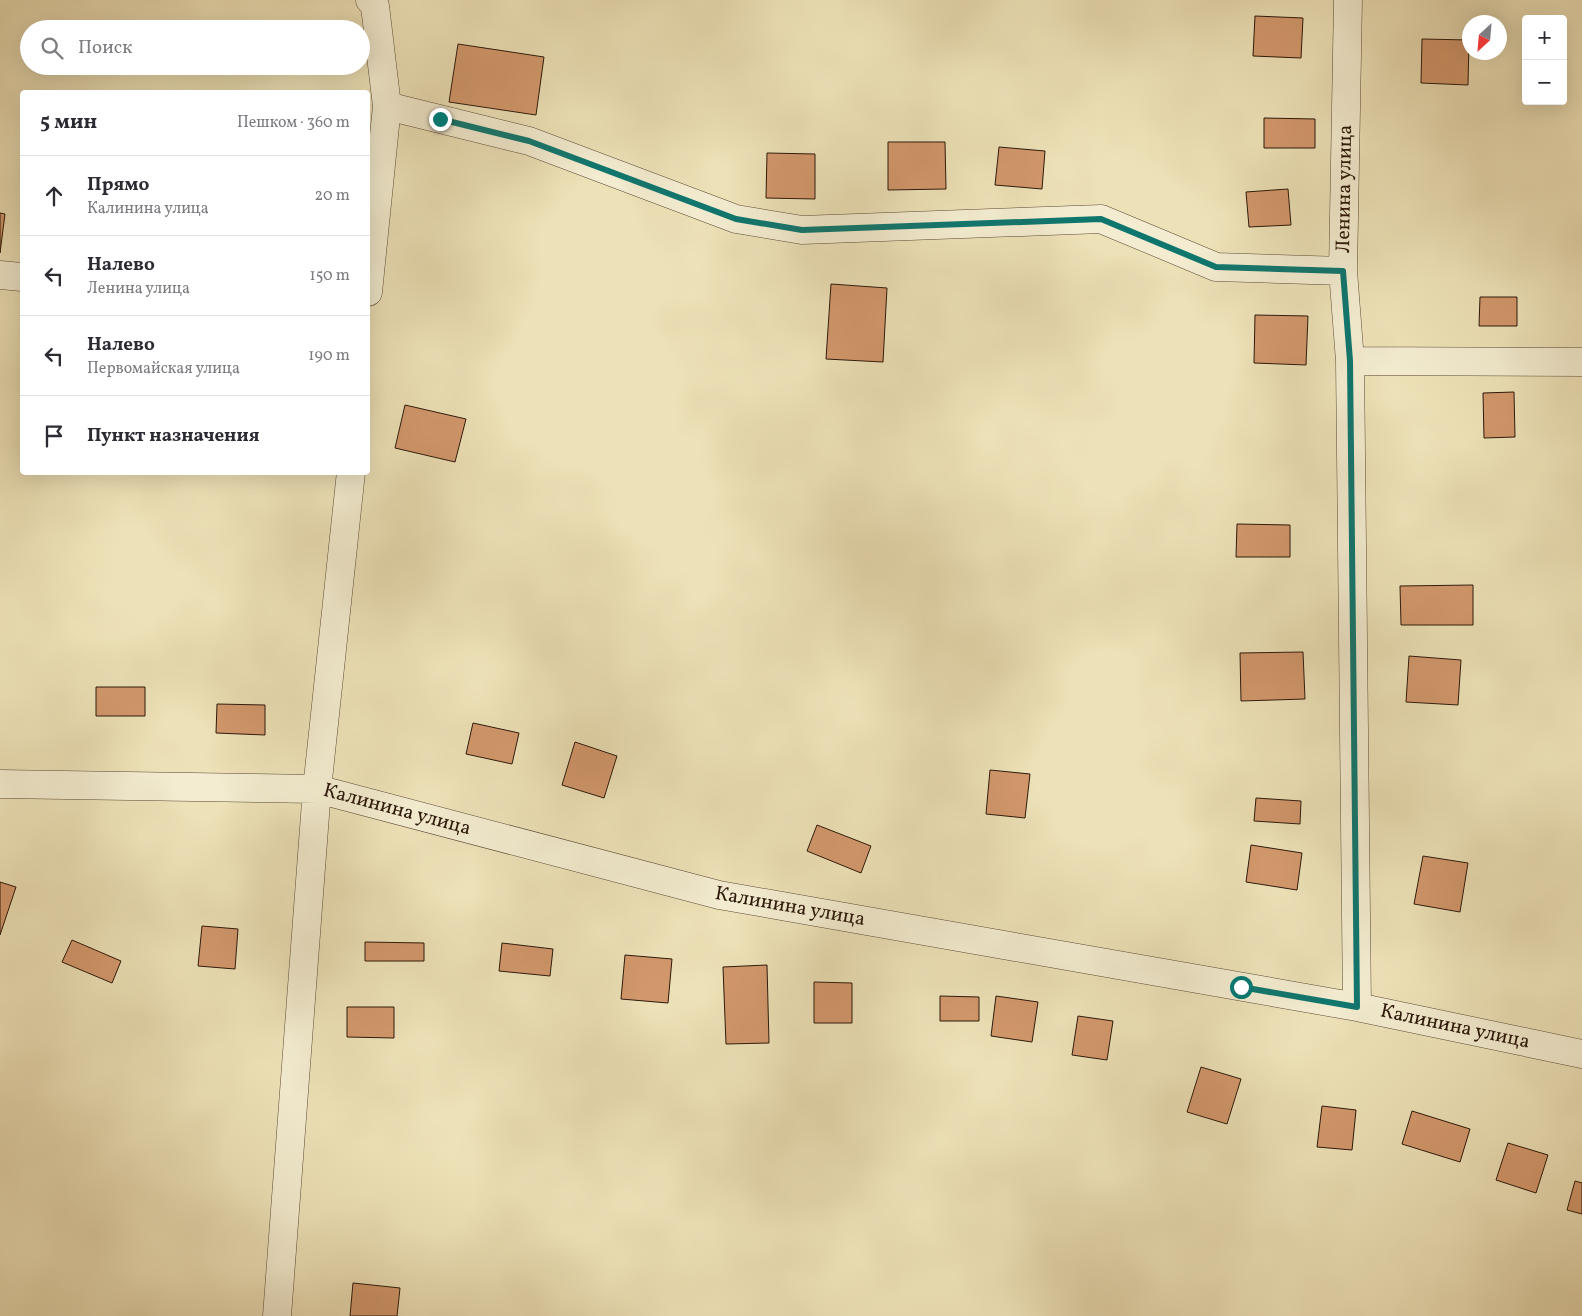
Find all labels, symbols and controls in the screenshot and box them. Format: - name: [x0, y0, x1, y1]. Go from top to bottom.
- north arrow: [1462, 15, 1507, 60]
- map controls: [1522, 15, 1567, 105]
- button: +: [1522, 15, 1567, 60]
- search box: [20, 20, 370, 75]
- icon: search: [38, 34, 66, 62]
- text: Поиск: [78, 35, 132, 61]
- button: −: [1522, 60, 1567, 105]
- text: 5 мин: [40, 108, 97, 137]
- route end: [429, 108, 452, 131]
- text: Пешком · 360 m: [237, 112, 350, 134]
- street label: Ленина улица: [1330, 124, 1360, 254]
- text: Прямо: [87, 172, 149, 198]
- icon: ahead: [40, 182, 68, 210]
- text: 20 m: [315, 185, 350, 207]
- text: Калинина улица: [87, 198, 209, 220]
- text: Налево: [87, 252, 155, 278]
- icon: left: [40, 262, 68, 290]
- text: 150 m: [309, 265, 350, 287]
- text: Ленина улица: [87, 278, 190, 300]
- text: Налево: [87, 332, 155, 358]
- icon: left: [40, 342, 68, 370]
- text: 190 m: [308, 345, 350, 367]
- text: Первомайская улица: [87, 358, 240, 380]
- icon: arrive: [40, 422, 68, 450]
- text: Пункт назначения: [87, 423, 260, 449]
- street label: Калинина улица: [320, 777, 474, 843]
- street label: Калинина улица: [713, 880, 867, 934]
- route start: [1230, 976, 1253, 999]
- street label: Калинина улица: [1378, 997, 1532, 1057]

